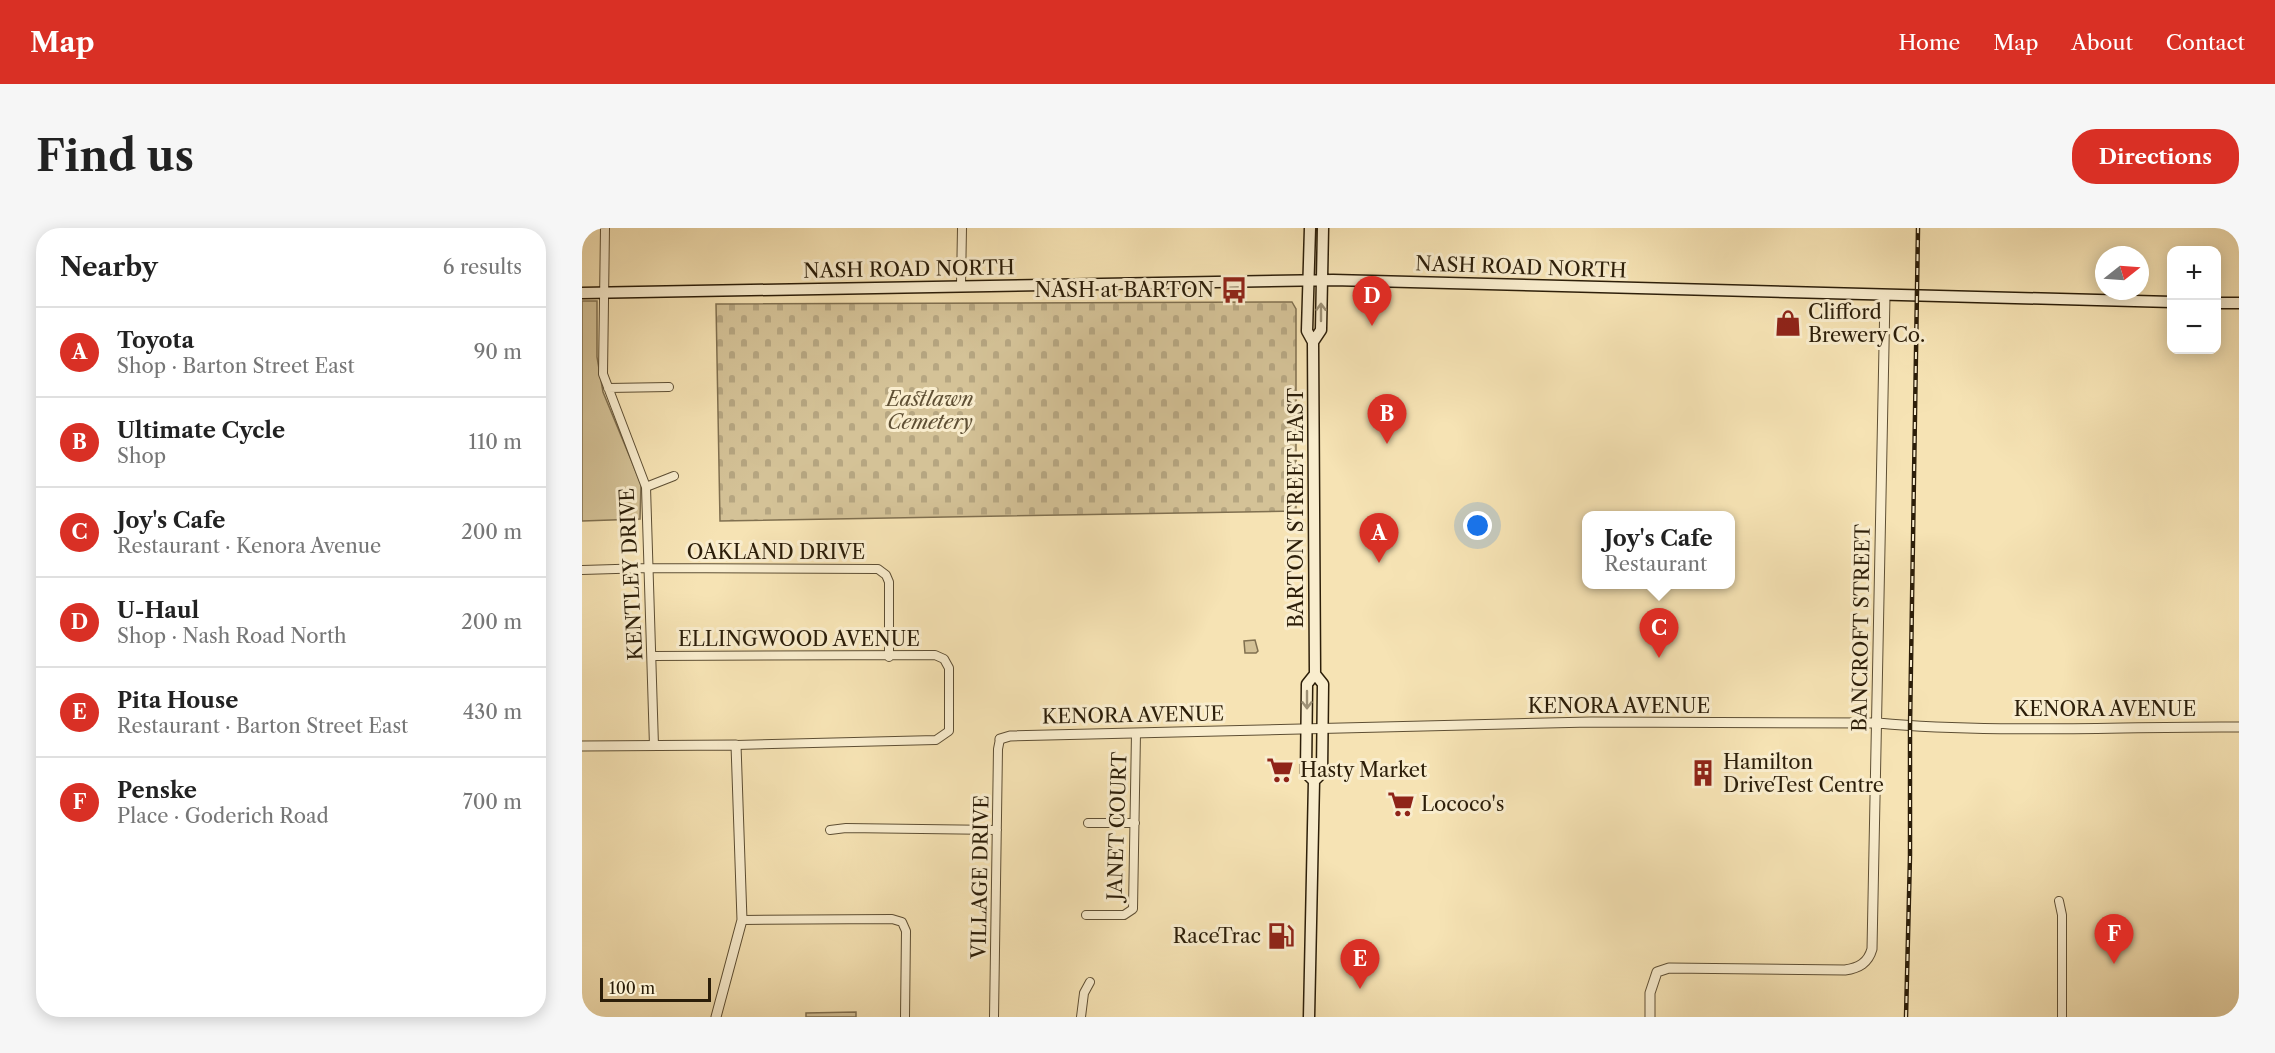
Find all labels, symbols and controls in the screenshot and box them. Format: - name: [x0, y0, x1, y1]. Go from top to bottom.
- text: Map: [30, 25, 94, 59]
- text: Home: [1899, 30, 1960, 55]
- text: Map: [1993, 30, 2038, 55]
- text: About: [2071, 30, 2133, 55]
- text: Contact: [2166, 30, 2245, 55]
- button: Directions: [2072, 129, 2239, 184]
- text: Find us: [36, 130, 194, 182]
- north arrow: [2095, 246, 2149, 300]
- map controls: [2167, 246, 2221, 354]
- button: +: [2167, 246, 2221, 300]
- text: Nearby: [60, 251, 158, 283]
- street label: NASH ROAD NORTH: [1415, 251, 1627, 283]
- text: 6 results: [443, 255, 522, 279]
- street label: NASH ROAD NORTH: [803, 255, 1015, 283]
- bus stop icon: NASH at BARTON: [1219, 275, 1249, 305]
- pin: D: [1352, 276, 1392, 326]
- place label: NASH at BARTON: [1035, 278, 1214, 302]
- place label: Clifford Brewery Co.: [1808, 300, 1925, 347]
- button: −: [2167, 300, 2221, 354]
- one-way arrow: [1315, 302, 1327, 322]
- shop icon: Clifford Brewery Co.: [1773, 308, 1803, 338]
- text: Toyota: [117, 327, 194, 354]
- text: A: [72, 340, 87, 364]
- text: 90 m: [474, 340, 522, 364]
- text: Shop · Barton Street East: [117, 354, 355, 378]
- park label: Eastlawn Cemetery: [884, 387, 974, 434]
- street label: BARTON STREET EAST: [1284, 388, 1308, 628]
- pin: B: [1368, 394, 1406, 444]
- text: Ultimate Cycle: [117, 417, 285, 444]
- text: B: [72, 430, 87, 454]
- text: 110 m: [469, 430, 522, 454]
- text: Shop: [117, 444, 166, 468]
- street label: KENTLEY DRIVE: [614, 487, 648, 661]
- text: Joy's Cafe: [117, 507, 225, 534]
- your location: [1463, 511, 1492, 540]
- popup: [1582, 511, 1735, 589]
- pin: A: [1360, 514, 1398, 563]
- text: C: [71, 520, 88, 544]
- text: 200 m: [461, 520, 522, 544]
- street label: BANCROFT STREET: [1847, 524, 1875, 732]
- text: Joy's Cafe: [1604, 525, 1713, 552]
- text: Restaurant · Kenora Avenue: [117, 534, 381, 558]
- street label: OAKLAND DRIVE: [687, 540, 865, 564]
- text: Restaurant: [1604, 552, 1707, 576]
- text: U-Haul: [117, 597, 199, 624]
- pin: C: [1640, 608, 1678, 658]
- text: D: [71, 610, 88, 634]
- text: 200 m: [461, 610, 522, 634]
- text: Shop · Nash Road North: [117, 624, 347, 648]
- street label: ELLINGWOOD AVENUE: [678, 627, 920, 651]
- text: Pita House: [117, 687, 238, 714]
- one-way arrow: [1301, 689, 1313, 709]
- street label: KENORA AVENUE: [1528, 694, 1710, 718]
- street label: KENORA AVENUE: [2014, 697, 2196, 721]
- text: E: [72, 700, 87, 724]
- text: 430 m: [463, 700, 522, 724]
- street label: KENORA AVENUE: [1042, 701, 1224, 729]
- text: Restaurant · Barton Street East: [117, 714, 408, 738]
- place label: Hamilton DriveTest Centre: [1723, 750, 1884, 797]
- street label: JANET COURT: [1102, 751, 1132, 904]
- supermarket icon: Hasty Market: [1265, 755, 1295, 785]
- place label: Hasty Market: [1300, 758, 1427, 782]
- building icon: Hamilton DriveTest Centre: [1688, 758, 1718, 788]
- text: Penske: [117, 777, 197, 804]
- supermarket icon: Lococo's: [1386, 789, 1416, 819]
- text: F: [73, 790, 86, 814]
- text: 700 m: [463, 790, 522, 814]
- place label: Lococo's: [1421, 792, 1504, 816]
- street label: VILLAGE DRIVE: [967, 795, 993, 960]
- text: Place · Goderich Road: [117, 804, 329, 828]
- pin: F: [2094, 914, 2134, 964]
- fuel station icon: RaceTrac: [1266, 921, 1296, 951]
- place label: RaceTrac: [1173, 924, 1261, 948]
- pin: E: [1340, 940, 1380, 989]
- scale bar: [600, 975, 711, 1002]
- text: 100 m: [609, 978, 655, 998]

